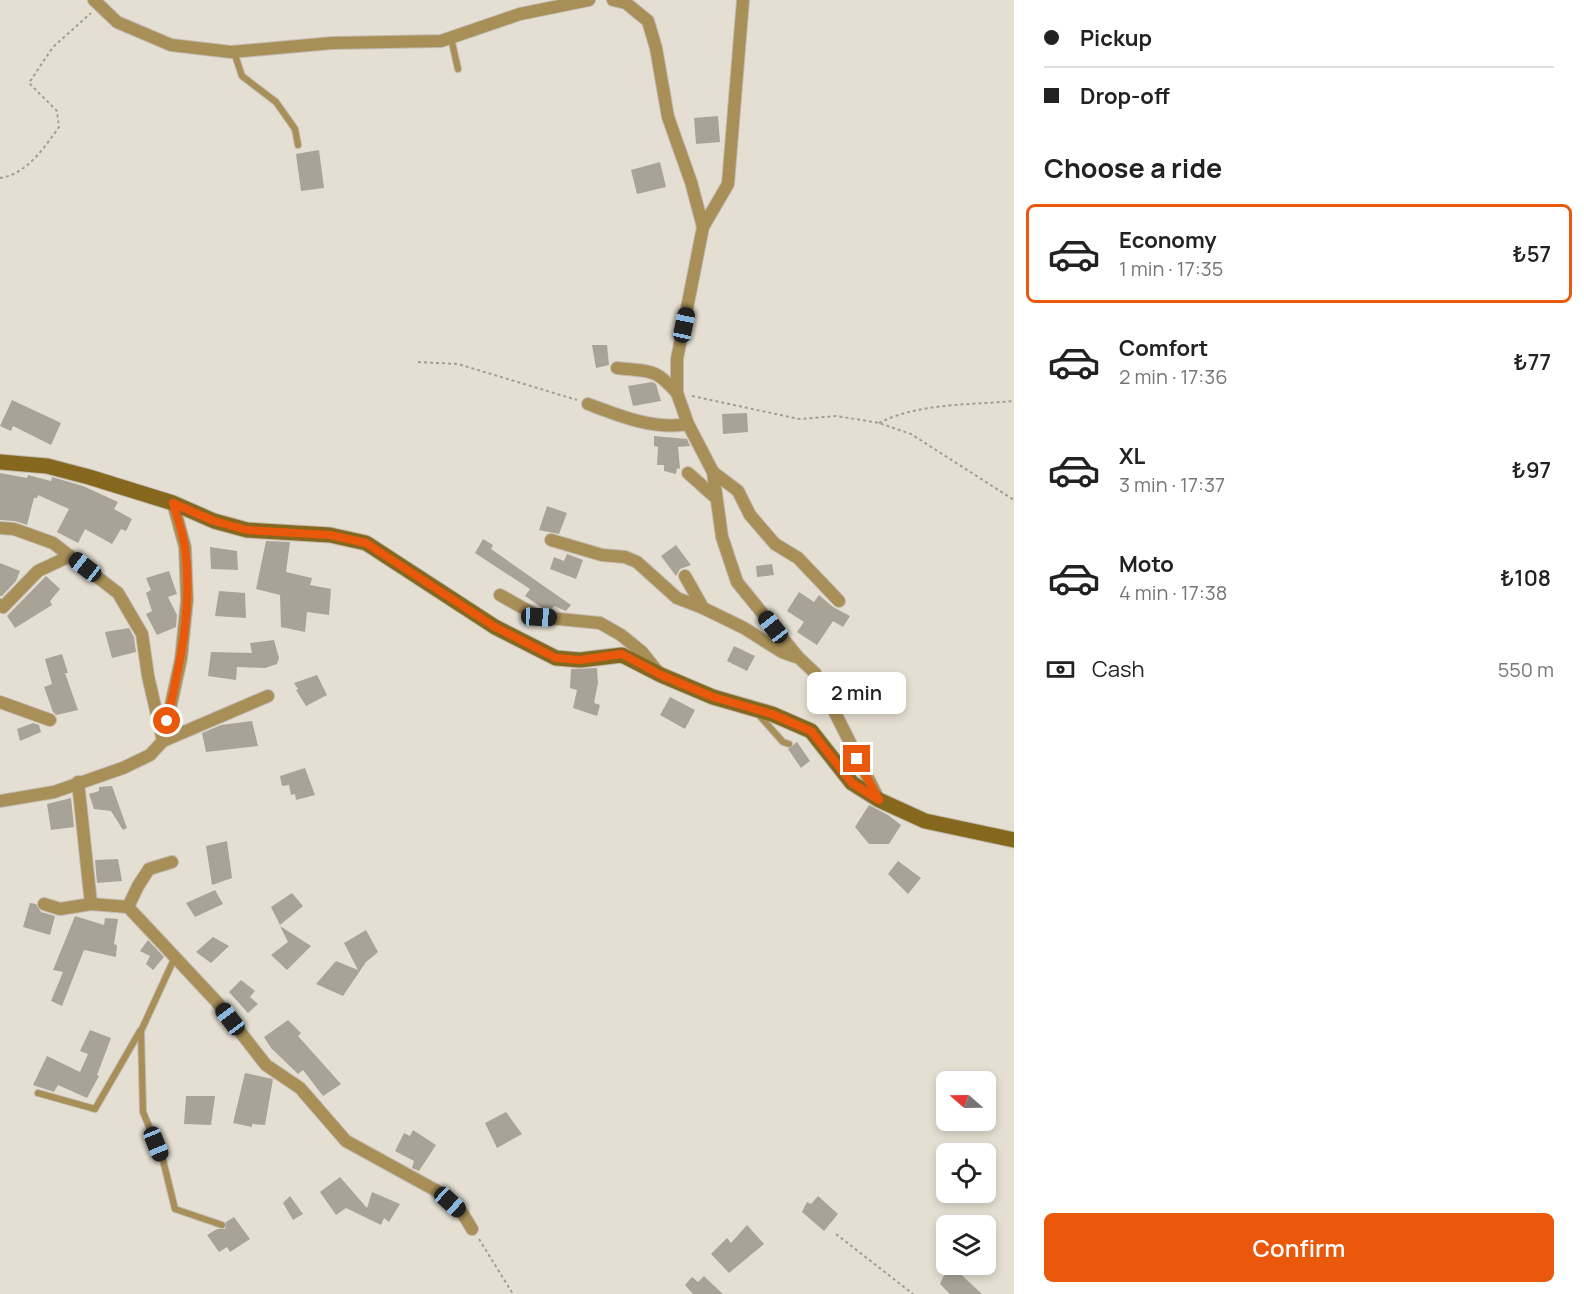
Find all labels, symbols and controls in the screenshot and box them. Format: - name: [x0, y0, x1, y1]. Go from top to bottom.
- text: Pickup: [1080, 23, 1152, 53]
- text: Drop-off: [1080, 81, 1170, 111]
- text: Choose a ride: [1044, 149, 1222, 186]
- text: Economy: [1119, 225, 1217, 255]
- icon: car: [1047, 227, 1101, 281]
- text: ₺57: [1513, 239, 1551, 269]
- text: 1 min · 17:35: [1119, 255, 1223, 282]
- car: [671, 306, 697, 344]
- text: Comfort: [1119, 333, 1208, 363]
- icon: car: [1047, 335, 1101, 389]
- text: ₺77: [1514, 347, 1551, 377]
- text: 2 min · 17:36: [1119, 363, 1228, 390]
- text: XL: [1119, 441, 1145, 471]
- icon: car: [1047, 443, 1101, 497]
- text: ₺97: [1512, 455, 1551, 485]
- text: 3 min · 17:37: [1119, 471, 1225, 498]
- car: [65, 549, 105, 585]
- text: Moto: [1119, 549, 1174, 579]
- icon: car: [1047, 551, 1101, 605]
- text: ₺108: [1500, 563, 1551, 593]
- text: 4 min · 17:38: [1119, 579, 1227, 606]
- car: [521, 607, 557, 627]
- car: [755, 607, 791, 647]
- icon: cash: [1044, 653, 1077, 686]
- text: Cash: [1092, 654, 1145, 684]
- text: 550 m: [1498, 656, 1554, 683]
- callout: 2 min: [808, 672, 906, 714]
- text: 2 min: [831, 679, 882, 706]
- route start: [153, 707, 180, 734]
- route end: [843, 745, 870, 772]
- car: [212, 999, 248, 1039]
- north arrow: [936, 1071, 996, 1131]
- map controls: [936, 1071, 996, 1275]
- car: [141, 1124, 171, 1164]
- button: locate: [936, 1143, 996, 1203]
- car: [431, 1183, 469, 1221]
- button: Confirm: [1044, 1213, 1554, 1282]
- button: layers: [936, 1215, 996, 1275]

